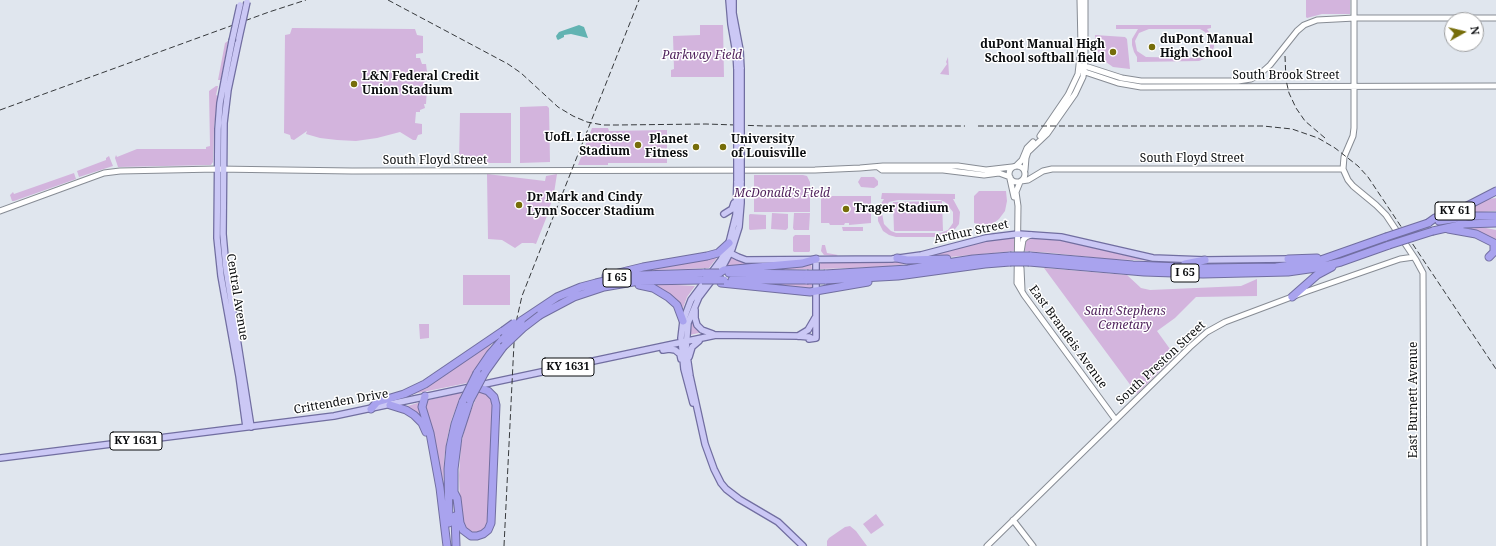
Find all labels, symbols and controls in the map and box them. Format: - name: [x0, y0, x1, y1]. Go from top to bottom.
- north arrow: [1444, 12, 1484, 52]
- text: N: [1467, 25, 1483, 36]
- place label: duPont Manual High School: [1160, 33, 1253, 61]
- place label: duPont Manual High School softball field: [980, 38, 1105, 66]
- marker: duPont Manual High School: [1147, 42, 1157, 52]
- marker: duPont Manual High School softball field: [1108, 47, 1118, 57]
- park label: Parkway Field: [662, 49, 742, 63]
- street label: South Brook Street: [1233, 69, 1339, 83]
- place label: L&N Federal Credit Union Stadium: [362, 70, 479, 98]
- marker: L&N Federal Credit Union Stadium: [349, 79, 359, 89]
- place label: UofL Lacrosse Stadium: [544, 131, 630, 159]
- place label: Planet Fitness: [645, 133, 688, 161]
- place label: University of Louisville: [731, 133, 806, 161]
- marker: UofL Lacrosse Stadium: [633, 140, 643, 150]
- marker: Planet Fitness: [691, 142, 701, 152]
- marker: University of Louisville: [718, 142, 728, 152]
- street label: South Floyd Street: [1140, 152, 1244, 166]
- street label: South Floyd Street: [383, 154, 487, 168]
- park label: McDonald's Field: [734, 187, 830, 201]
- place label: Dr Mark and Cindy Lynn Soccer Stadium: [527, 191, 655, 219]
- marker: Dr Mark and Cindy Lynn Soccer Stadium: [514, 200, 524, 210]
- place label: Trager Stadium: [854, 202, 949, 216]
- road number: KY 61: [1435, 202, 1475, 220]
- marker: Trager Stadium: [841, 204, 851, 214]
- street label: Arthur Street: [932, 217, 1010, 247]
- street label: Central Avenue: [223, 253, 251, 341]
- road number: I 65: [1171, 264, 1199, 282]
- road number: I 65: [603, 269, 631, 287]
- street label: East Brandeis Avenue: [1026, 283, 1110, 391]
- park label: Saint Stephens Cemetary: [1084, 305, 1166, 333]
- street label: South Preston Street: [1114, 318, 1208, 408]
- street label: East Burnett Avenue: [1407, 342, 1421, 458]
- road number: KY 1631: [542, 358, 594, 376]
- street label: Crittenden Drive: [293, 387, 389, 417]
- road number: KY 1631: [110, 432, 162, 450]

